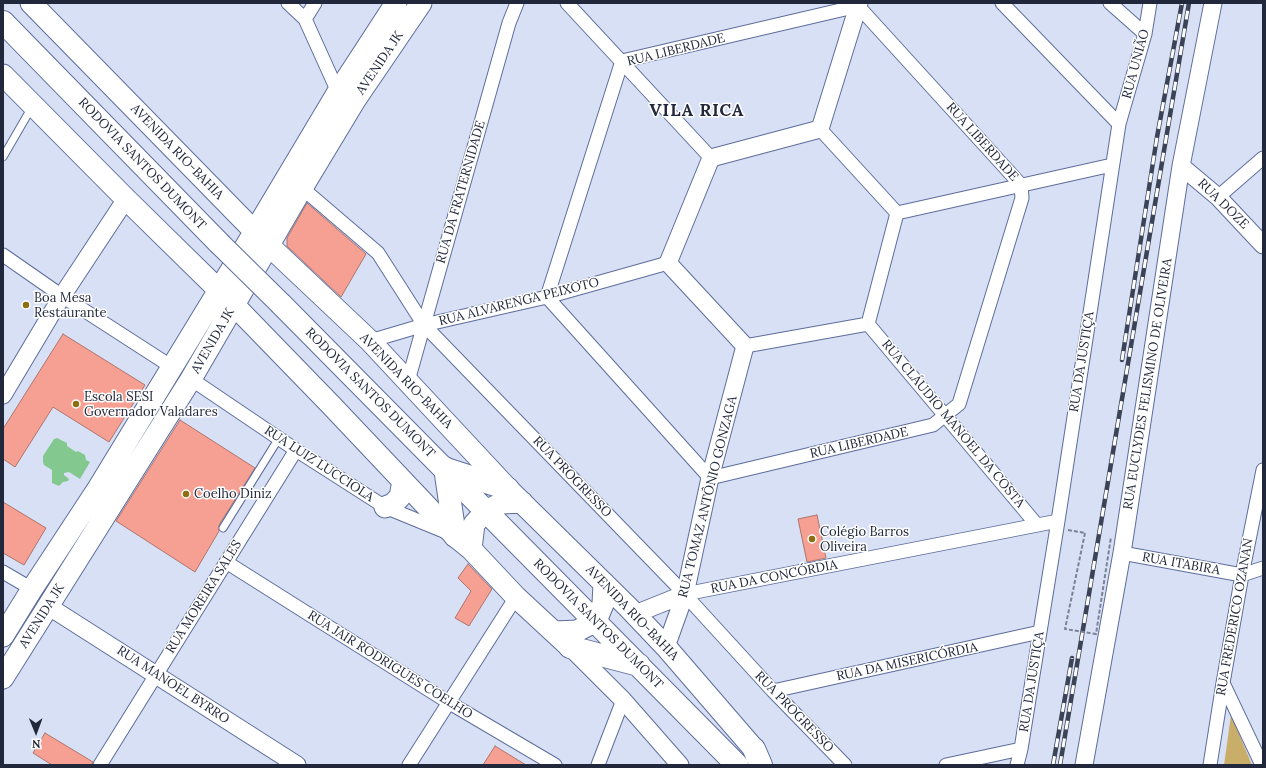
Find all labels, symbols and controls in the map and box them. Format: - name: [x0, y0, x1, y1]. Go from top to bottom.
- street label: RUA UNIÃO: [1119, 27, 1153, 101]
- street label: AVENIDA JK: [353, 28, 407, 98]
- street label: RUA LIBERDADE: [625, 30, 727, 70]
- street label: RODOVIA SANTOS DUMONT: [75, 95, 209, 233]
- street label: RUA LIBERDADE: [943, 99, 1021, 185]
- street label: AVENIDA RIO-BAHIA: [127, 101, 227, 203]
- district label: VILA RICA: [650, 101, 744, 121]
- street label: RUA DA FRATERNIDADE: [433, 119, 489, 265]
- street label: RUA DOZE: [1194, 176, 1252, 232]
- street label: RUA EUCLYDES FELISMINO DE OLIVEIRA: [1120, 257, 1176, 511]
- street label: RUA ALVARENGA PEIXOTO: [437, 275, 601, 329]
- place label: Boa Mesa Restaurante: [34, 290, 107, 321]
- marker: Boa Mesa Restaurante: [21, 300, 31, 310]
- street label: AVENIDA JK: [188, 305, 238, 377]
- street label: RUA DA JUSTIÇA: [1066, 311, 1098, 413]
- street label: RODOVIA SANTOS DUMONT: [302, 325, 438, 461]
- street label: AVENIDA RIO-BAHIA: [356, 330, 456, 432]
- street label: RUA CLÁUDIO MANOEL DA COSTA: [878, 337, 1028, 511]
- place label: Escola SESI Governador Valadares: [84, 389, 218, 420]
- street label: RUA TOMAZ ANTÔNIO GONZAGA: [675, 394, 741, 600]
- marker: Escola SESI Governador Valadares: [71, 399, 81, 409]
- street label: RUA LUIZ LUCCIOLA: [261, 423, 377, 505]
- street label: RUA LIBERDADE: [808, 424, 910, 462]
- street label: RUA PROGRESSO: [529, 433, 615, 521]
- place label: Coelho Diniz: [194, 486, 272, 502]
- marker: Coelho Diniz: [181, 489, 191, 499]
- place label: Colégio Barros Oliveira: [820, 524, 909, 555]
- marker: Colégio Barros Oliveira: [807, 534, 817, 544]
- street label: RUA MOREIRA SALES: [163, 537, 245, 657]
- street label: RUA FREDERICO OZANAN: [1213, 537, 1257, 697]
- street label: RUA ITABIRA: [1141, 549, 1221, 579]
- street label: RODOVIA SANTOS DUMONT: [530, 556, 666, 692]
- street label: RUA DA CONCÓRDIA: [709, 557, 839, 597]
- street label: AVENIDA RIO-BAHIA: [582, 562, 682, 664]
- street label: AVENIDA JK: [16, 581, 68, 651]
- street label: RUA JAIR RODRIGUES COELHO: [305, 608, 475, 722]
- street label: RUA DA JUSTIÇA: [1016, 631, 1048, 733]
- street label: RUA DA MISERICÓRDIA: [835, 639, 979, 685]
- street label: RUA MANOEL BYRRO: [114, 643, 232, 727]
- street label: RUA PROGRESSO: [751, 668, 837, 756]
- north arrow: [16, 712, 56, 752]
- text: N: [32, 737, 41, 751]

